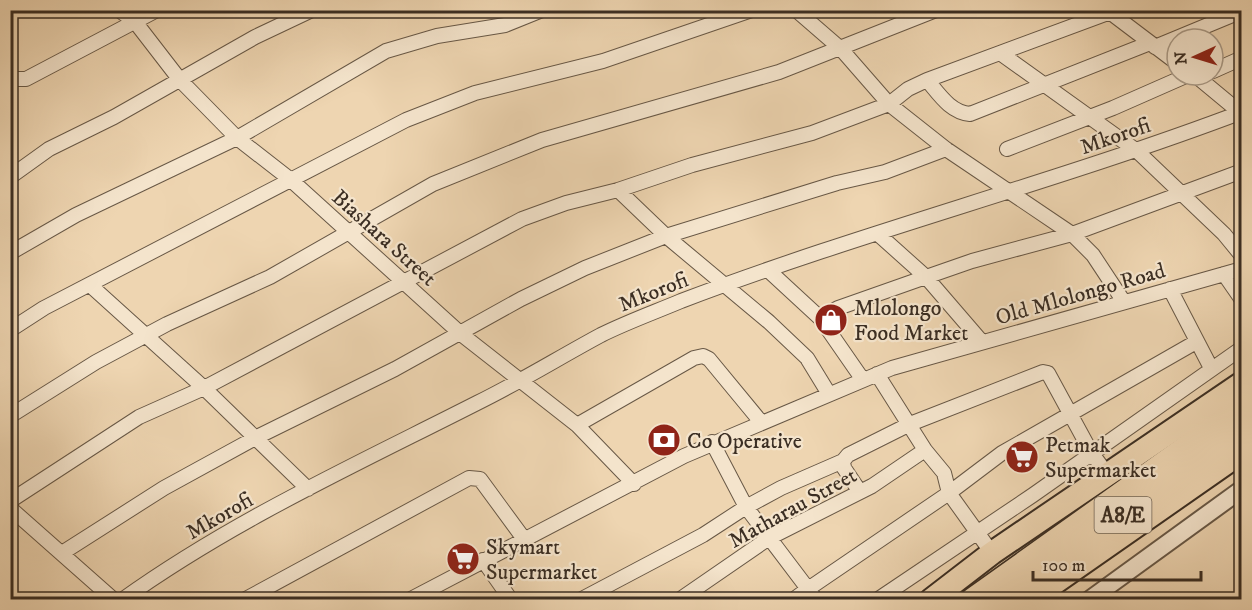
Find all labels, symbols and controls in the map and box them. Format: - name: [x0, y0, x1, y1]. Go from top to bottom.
- north arrow: [1165, 27, 1225, 87]
- text: N: [1171, 51, 1191, 65]
- street label: Mkorofi: [1077, 112, 1154, 161]
- street label: Biashara Street: [326, 184, 442, 292]
- street label: Old Mlolongo Road: [992, 257, 1168, 332]
- street label: Mkorofi: [615, 266, 692, 319]
- place label: Mlolongo Food Market: [854, 295, 968, 347]
- shop icon: Mlolongo Food Market: [813, 302, 849, 338]
- bank icon: Co Operative: [646, 422, 682, 458]
- place label: Co Operative: [687, 428, 802, 455]
- place label: Petmak Supermarket: [1045, 432, 1156, 484]
- supermarket icon: Petmak Supermarket: [1004, 439, 1040, 475]
- street label: Matharau Street: [724, 462, 861, 555]
- street label: Mkorofi: [182, 486, 258, 546]
- road number: A8/E: [1094, 497, 1152, 533]
- place label: Skymart Supermarket: [486, 534, 597, 586]
- supermarket icon: Skymart Supermarket: [445, 541, 481, 577]
- scale bar: [1033, 544, 1201, 582]
- text: 100 m: [1042, 555, 1085, 577]

